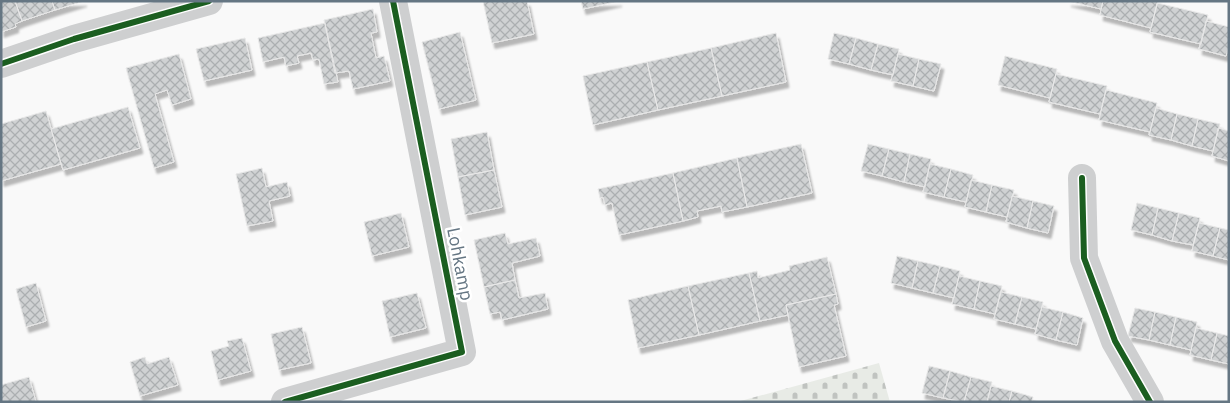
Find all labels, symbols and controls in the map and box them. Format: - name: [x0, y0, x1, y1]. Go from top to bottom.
- street label: Lohkamp: [442, 225, 479, 303]

